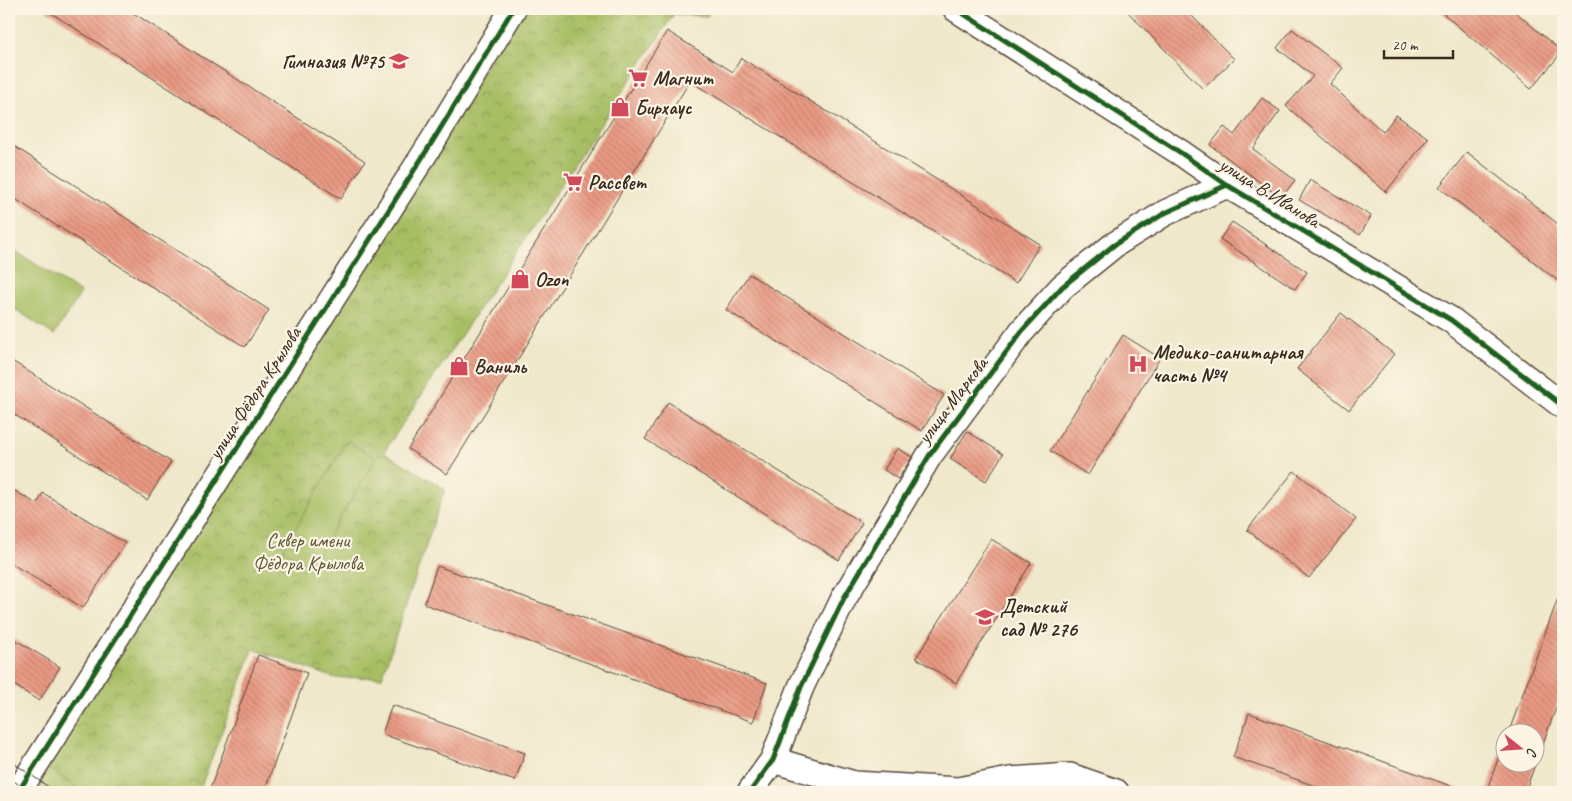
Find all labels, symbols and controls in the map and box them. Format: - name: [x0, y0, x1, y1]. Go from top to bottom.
- scale bar: [1384, 28, 1453, 60]
- text: 20 m: [1392, 36, 1419, 55]
- place label: Гимназия №75: [282, 49, 386, 74]
- school or university icon: Гимназия №75: [388, 50, 410, 72]
- place label: Магнит: [653, 66, 714, 91]
- supermarket icon: Магнит: [627, 67, 649, 89]
- place label: Бирхаус: [635, 95, 693, 120]
- shop icon: Бирхаус: [609, 96, 631, 118]
- street label: улица В.Иванова: [1214, 151, 1326, 234]
- place label: Рассвет: [588, 170, 648, 195]
- supermarket icon: Рассвет: [562, 171, 584, 193]
- place label: Ozon: [535, 267, 569, 292]
- shop icon: Ozon: [509, 268, 531, 290]
- street label: улица Фёдора Крылова: [202, 321, 308, 465]
- place label: Медико-санитарная часть №4: [1153, 340, 1304, 388]
- street label: улица Маркова: [911, 350, 994, 450]
- hospital icon: Медико-санитарная часть №4: [1127, 353, 1149, 375]
- place label: Ваниль: [474, 354, 527, 379]
- shop icon: Ваниль: [448, 355, 470, 377]
- park label: Сквер имени Фёдора Крылова: [253, 528, 365, 576]
- place label: Детский сад № 276: [1000, 594, 1079, 642]
- school or university icon: Детский сад № 276: [974, 606, 996, 628]
- north arrow: [1494, 724, 1544, 774]
- text: С: [1522, 746, 1541, 759]

